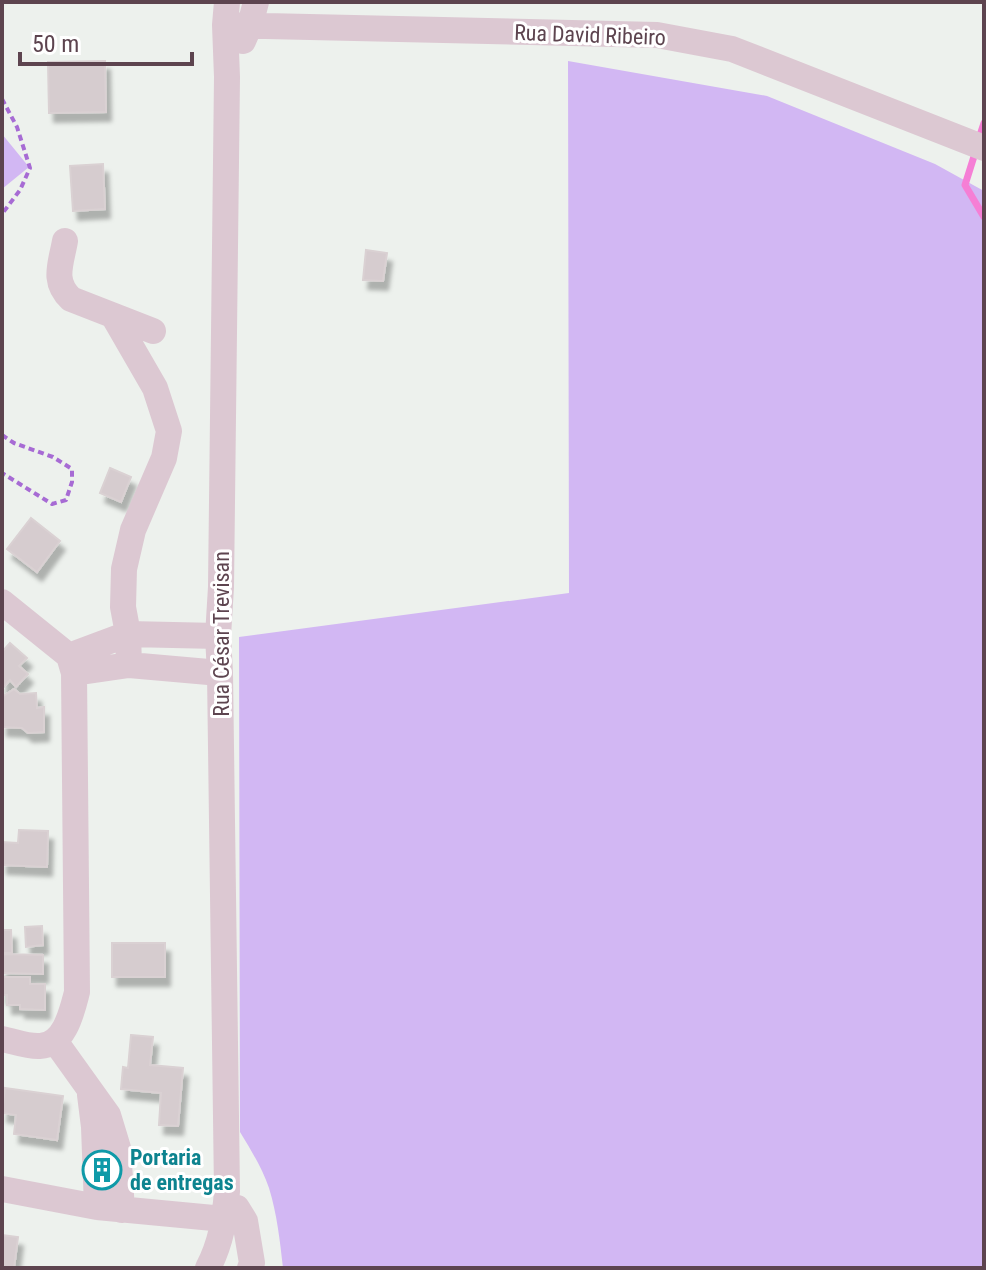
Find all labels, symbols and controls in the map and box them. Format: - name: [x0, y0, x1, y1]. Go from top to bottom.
- scale bar: [20, 16, 192, 66]
- street label: Rua David Ribeiro: [514, 20, 666, 50]
- text: 50 m: [32, 30, 79, 58]
- street label: Rua César Trevisan: [209, 551, 234, 717]
- place label: Portaria de entregas: [130, 1145, 234, 1195]
- building icon: Portaria de entregas: [81, 1149, 123, 1191]

